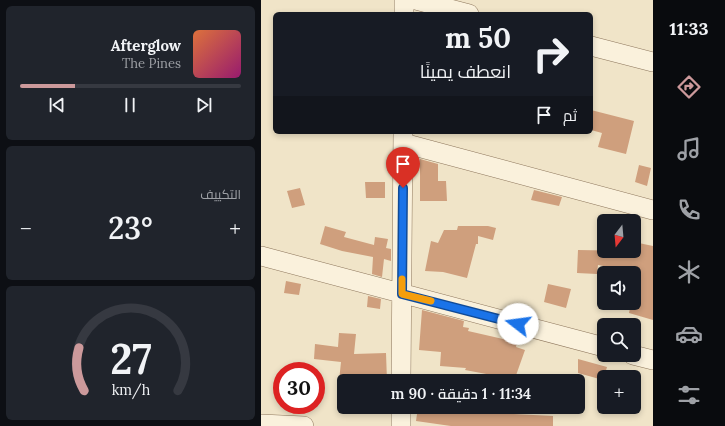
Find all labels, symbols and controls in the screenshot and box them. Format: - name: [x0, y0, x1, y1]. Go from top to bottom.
- text: 11:33: [669, 17, 709, 40]
- text: 50 m: [445, 20, 511, 56]
- icon: right: [525, 28, 577, 80]
- text: Afterglow: [111, 36, 181, 55]
- text: The Pines: [122, 55, 181, 72]
- text: انعطف يمينًا: [420, 60, 511, 83]
- icon: directions: [675, 73, 703, 101]
- icon: previous: [46, 94, 68, 116]
- icon: pause: [119, 94, 141, 116]
- icon: next: [193, 94, 215, 116]
- icon: arrive: [533, 104, 555, 126]
- text: ثم: [563, 106, 577, 125]
- icon: music: [675, 135, 703, 163]
- pin: [386, 147, 420, 188]
- icon: arrive: [392, 153, 414, 175]
- text: التكييف: [200, 186, 241, 203]
- icon: phone: [675, 196, 703, 224]
- text: 23°: [108, 209, 153, 247]
- text: −: [20, 214, 32, 242]
- text: +: [229, 214, 241, 242]
- north arrow: [597, 214, 641, 258]
- map controls: [597, 214, 641, 414]
- icon: climate: [675, 258, 703, 286]
- button: sound: [597, 266, 641, 310]
- position arrow: [497, 303, 539, 345]
- button: search: [597, 318, 641, 362]
- icon: car: [675, 320, 703, 348]
- text: 27: [110, 332, 151, 385]
- speed limit sign: 30: [273, 362, 325, 414]
- button: +: [597, 370, 641, 414]
- text: km/h: [111, 381, 150, 400]
- icon: filters: [675, 381, 703, 409]
- text: 11:34 · 1 دقيقة · 90 m: [391, 384, 531, 403]

